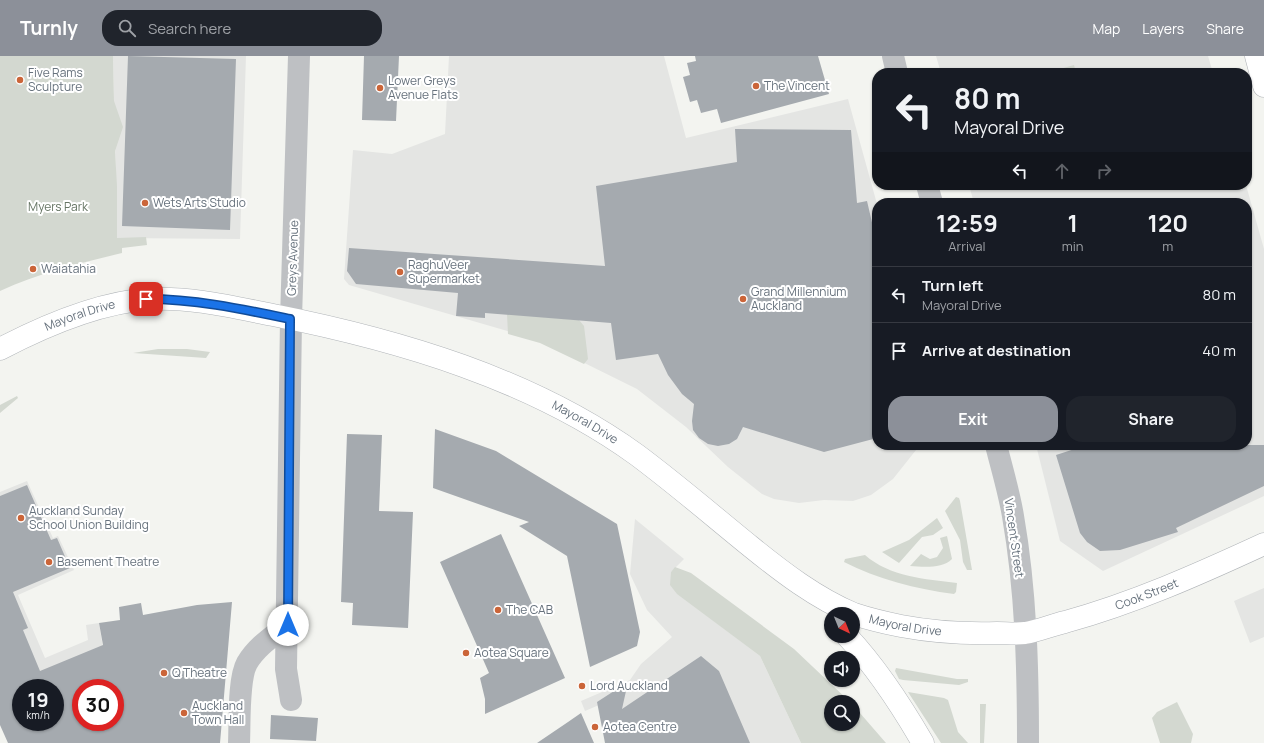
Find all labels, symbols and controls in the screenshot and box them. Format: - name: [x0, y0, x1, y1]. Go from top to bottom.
- search box: [102, 10, 382, 46]
- text: Turnly: [20, 15, 78, 41]
- icon: search: [116, 17, 138, 39]
- text: Search here: [148, 18, 231, 39]
- text: Map: [1092, 19, 1120, 38]
- text: Layers: [1142, 19, 1184, 38]
- text: Share: [1206, 19, 1244, 38]
- place label: Five Rams Sculpture: [28, 64, 83, 95]
- place label: Lower Greys Avenue Flats: [388, 72, 458, 103]
- marker: Five Rams Sculpture: [15, 75, 25, 85]
- place label: The Vincent: [764, 77, 830, 94]
- text: 80 m: [954, 79, 1020, 117]
- marker: The Vincent: [751, 81, 761, 91]
- marker: Lower Greys Avenue Flats: [375, 83, 385, 93]
- icon: left: [888, 84, 940, 136]
- text: Mayoral Drive: [954, 115, 1064, 139]
- icon: left: [1009, 160, 1031, 182]
- icon: ahead: [1051, 160, 1073, 182]
- icon: right: [1093, 160, 1115, 182]
- place label: Wets Arts Studio: [153, 194, 246, 211]
- park label: Myers Park: [28, 198, 89, 215]
- marker: Wets Arts Studio: [140, 198, 150, 208]
- text: 12:59: [936, 206, 998, 239]
- text: 1: [1067, 206, 1078, 239]
- text: 120: [1147, 206, 1188, 239]
- street label: Greys Avenue: [283, 220, 302, 296]
- text: Arrival: [948, 237, 985, 255]
- text: min: [1062, 237, 1084, 255]
- text: m: [1162, 237, 1173, 255]
- place label: RaghuVeer Supermarket: [408, 256, 480, 287]
- place label: Waiatahia: [41, 260, 96, 277]
- marker: Waiatahia: [28, 264, 38, 274]
- marker: RaghuVeer Supermarket: [395, 267, 405, 277]
- text: Turn left: [922, 275, 984, 296]
- pin: [129, 282, 163, 316]
- place label: Grand Millennium Auckland: [751, 283, 847, 314]
- icon: left: [888, 284, 910, 306]
- text: 80 m: [1202, 284, 1236, 305]
- icon: arrive: [135, 288, 157, 310]
- marker: Grand Millennium Auckland: [738, 294, 748, 304]
- street label: Mayoral Drive: [42, 295, 117, 335]
- text: Mayoral Drive: [922, 296, 1002, 314]
- icon: arrive: [888, 340, 910, 362]
- text: Arrive at destination: [922, 340, 1071, 361]
- text: 40 m: [1202, 340, 1236, 361]
- street label: Mayoral Drive: [549, 396, 622, 448]
- button: Exit: [888, 396, 1058, 442]
- button: Share: [1066, 396, 1236, 442]
- street label: Vincent Street: [1001, 497, 1028, 579]
- place label: Auckland Sunday School Union Building: [29, 502, 149, 533]
- marker: Auckland Sunday School Union Building: [16, 513, 26, 523]
- place label: Basement Theatre: [57, 553, 159, 570]
- marker: Basement Theatre: [44, 557, 54, 567]
- street label: Cook Street: [1113, 574, 1181, 614]
- place label: The CAB: [506, 601, 553, 618]
- position arrow: [267, 604, 309, 646]
- marker: The CAB: [493, 605, 503, 615]
- north arrow: [824, 607, 860, 643]
- map controls: [824, 607, 860, 731]
- street label: Mayoral Drive: [867, 610, 942, 640]
- place label: Aotea Square: [474, 644, 549, 661]
- marker: Aotea Square: [461, 648, 471, 658]
- button: sound: [824, 651, 860, 687]
- place label: Q Theatre: [172, 664, 227, 681]
- marker: Q Theatre: [159, 668, 169, 678]
- place label: Lord Auckland: [590, 677, 668, 694]
- speed limit sign: 30: [72, 679, 124, 731]
- marker: Lord Auckland: [577, 681, 587, 691]
- text: 19: [27, 686, 49, 713]
- button: search: [824, 695, 860, 731]
- place label: Auckland Town Hall: [192, 697, 244, 728]
- text: km/h: [26, 708, 50, 722]
- marker: Auckland Town Hall: [179, 708, 189, 718]
- place label: Aotea Centre: [603, 718, 677, 735]
- marker: Aotea Centre: [590, 722, 600, 732]

